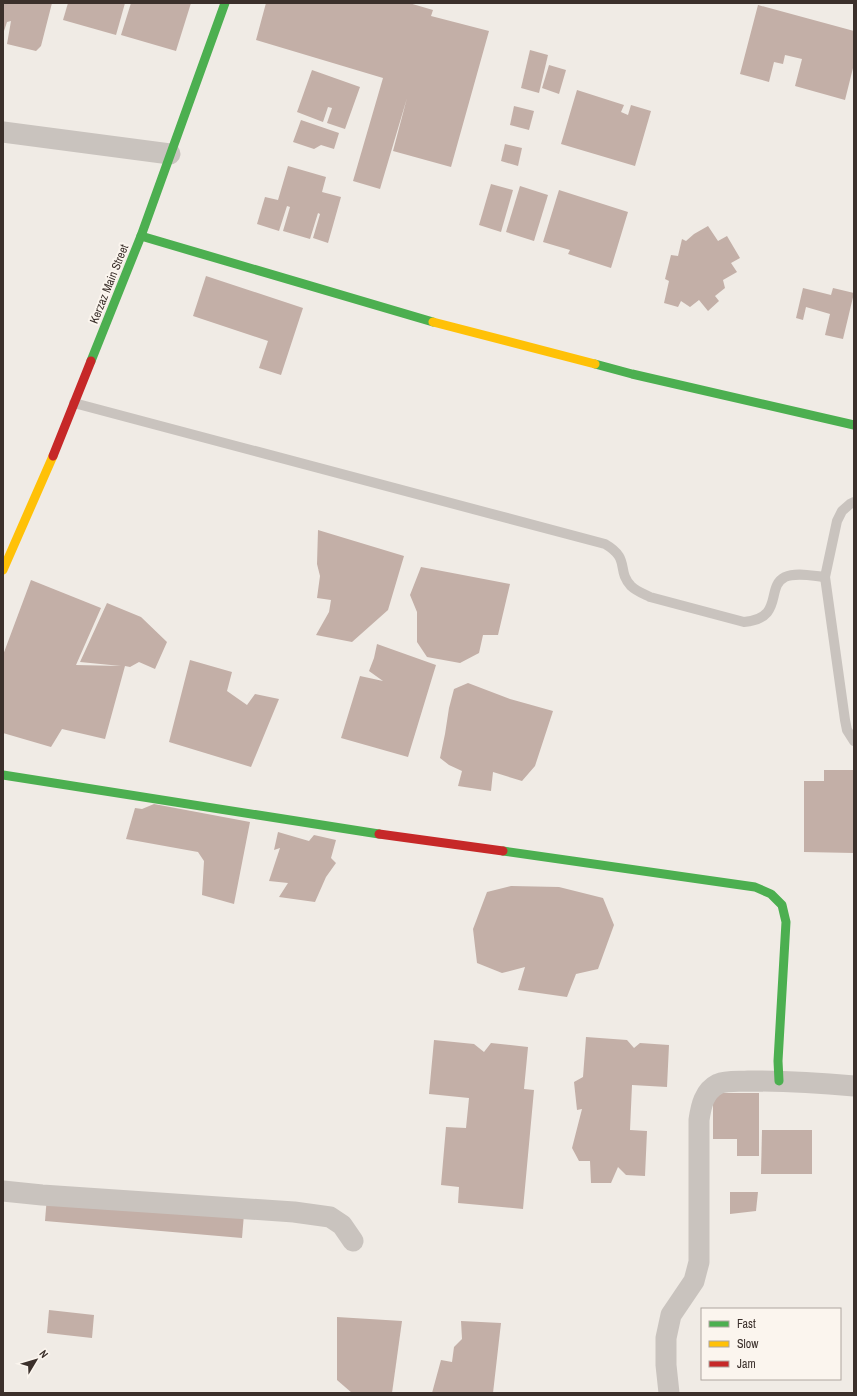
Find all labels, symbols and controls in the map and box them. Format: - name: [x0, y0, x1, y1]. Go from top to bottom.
- street label: Kerzaz Main Street: [86, 242, 132, 326]
- legend: [701, 1308, 841, 1380]
- text: Fast: [737, 1316, 756, 1332]
- text: Slow: [737, 1336, 759, 1352]
- north arrow: [16, 1340, 56, 1380]
- text: N: [36, 1347, 51, 1361]
- text: Jam: [737, 1356, 756, 1372]

